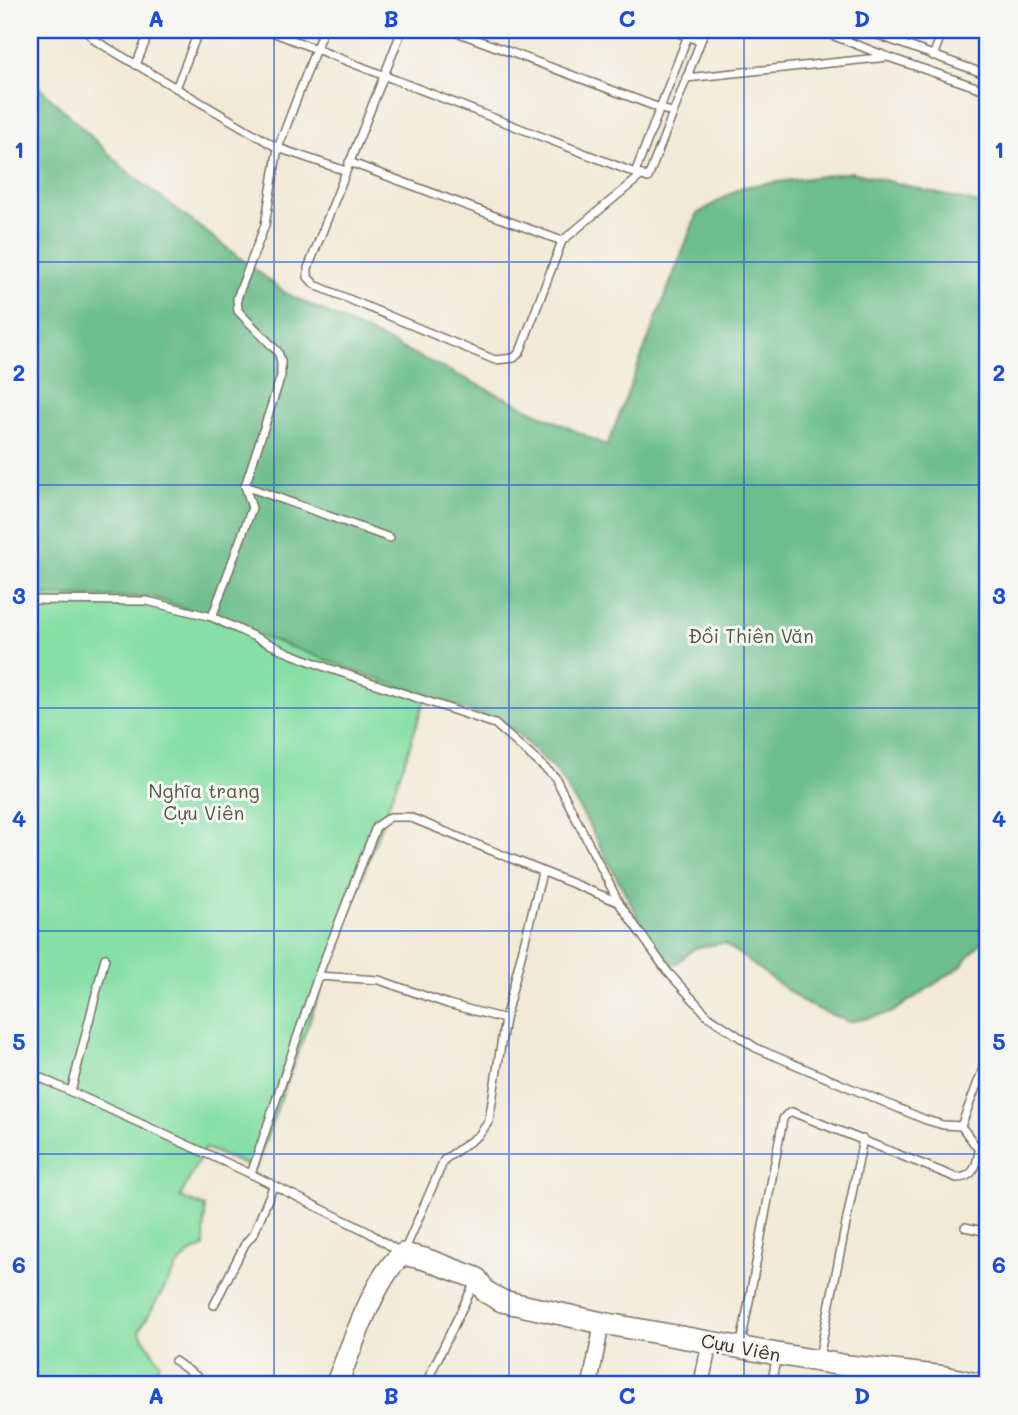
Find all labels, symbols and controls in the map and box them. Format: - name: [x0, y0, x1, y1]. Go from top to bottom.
- text: A: [148, 3, 164, 33]
- text: B: [383, 3, 399, 33]
- text: C: [618, 3, 636, 33]
- text: D: [854, 3, 870, 33]
- text: 1: [14, 134, 24, 164]
- text: 1: [994, 134, 1004, 164]
- text: 2: [13, 357, 25, 387]
- text: 2: [993, 357, 1005, 387]
- text: 3: [12, 580, 26, 610]
- text: 3: [992, 580, 1006, 610]
- park label: Đồi Thiên Văn: [688, 623, 814, 648]
- park label: Nghĩa trang Cựu Viên: [149, 778, 259, 825]
- text: 4: [12, 803, 26, 833]
- text: 4: [992, 803, 1006, 833]
- text: 5: [12, 1026, 26, 1056]
- text: 5: [992, 1026, 1006, 1056]
- text: 6: [12, 1249, 26, 1279]
- text: 6: [992, 1249, 1006, 1279]
- street label: Cựu Viên: [699, 1327, 783, 1367]
- text: A: [148, 1380, 164, 1410]
- text: B: [383, 1380, 399, 1410]
- text: C: [618, 1380, 636, 1410]
- text: D: [854, 1380, 870, 1410]

